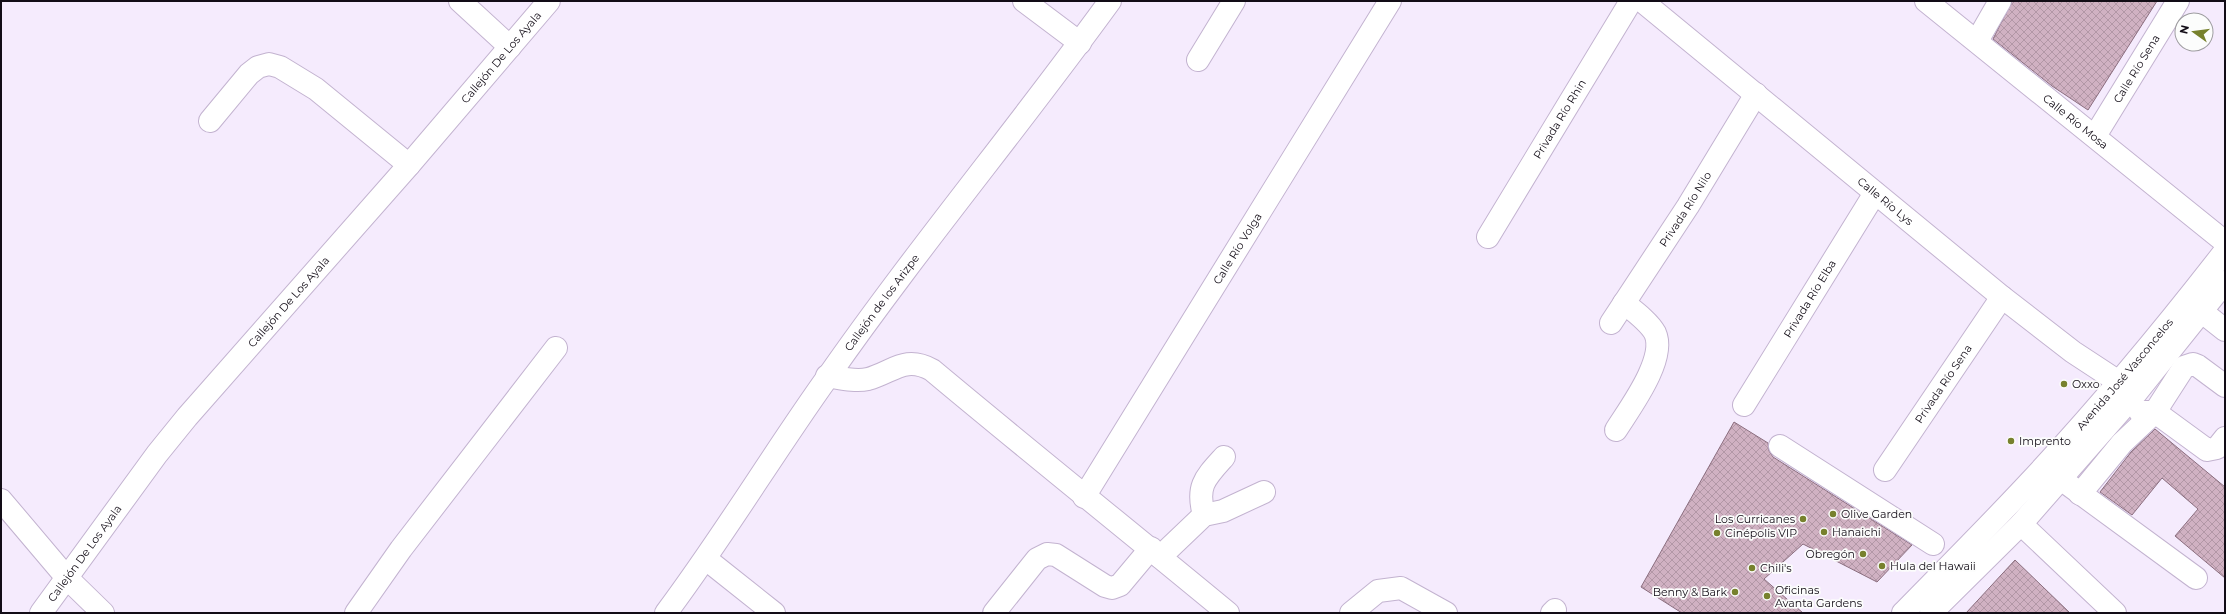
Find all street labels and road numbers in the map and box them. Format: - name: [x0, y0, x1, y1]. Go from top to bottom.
- street label: Callejón De Los Ayala: [458, 8, 544, 106]
- street label: Calle Río Sena: [2110, 32, 2163, 105]
- street label: Privada Río Rhin: [1530, 77, 1589, 161]
- street label: Calle Río Mosa: [2040, 91, 2111, 152]
- street label: Privada Río Nilo: [1656, 169, 1714, 249]
- street label: Calle Río Lys: [1855, 174, 1917, 229]
- street label: Calle Río Volga: [1210, 210, 1265, 287]
- street label: Callejón de los Arizpe: [841, 251, 922, 354]
- street label: Callejón De Los Ayala: [245, 253, 332, 350]
- street label: Privada Río Elba: [1780, 257, 1839, 340]
- street label: Avenida José Vasconcelos: [2073, 315, 2176, 433]
- street label: Privada Río Sena: [1912, 342, 1975, 426]
- street label: Callejón De Los Ayala: [45, 502, 125, 604]

